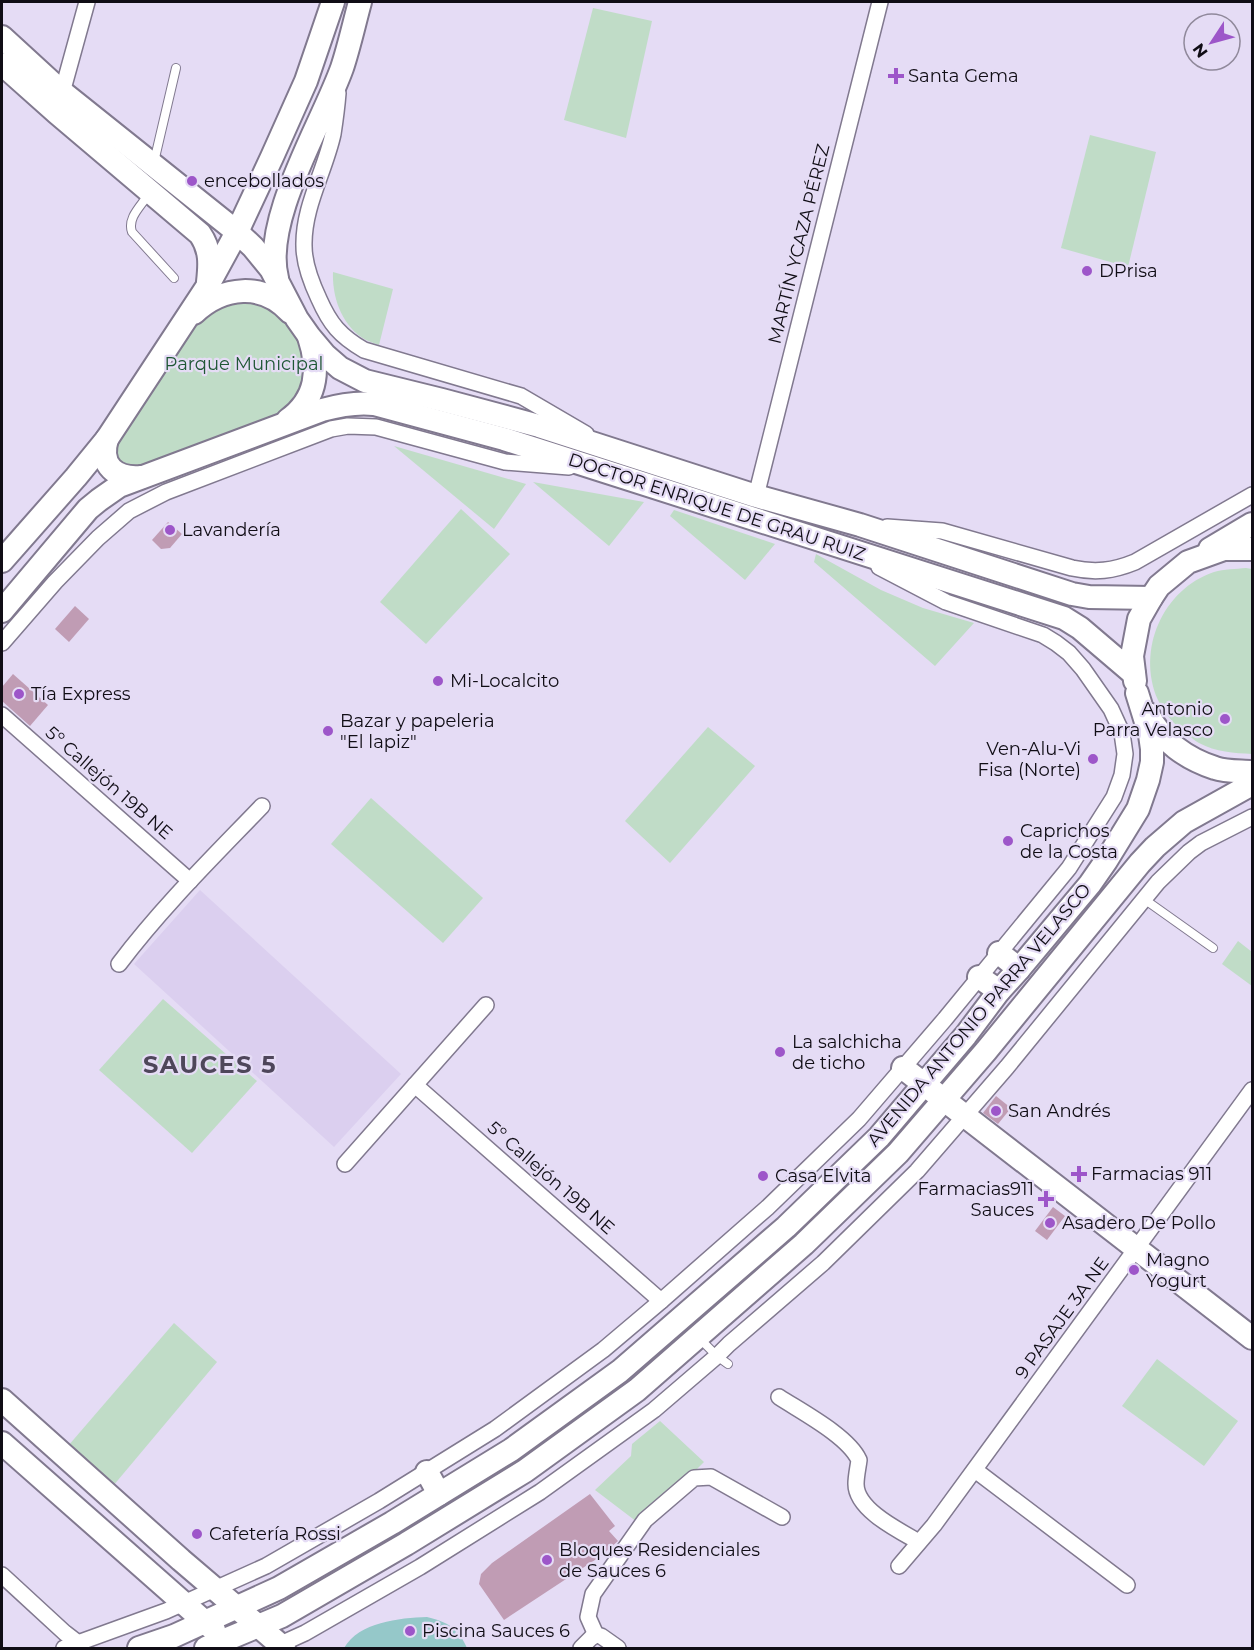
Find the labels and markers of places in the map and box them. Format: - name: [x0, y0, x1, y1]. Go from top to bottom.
- place label: Santa Gema: [908, 65, 1019, 87]
- marker: Santa Gema: [889, 69, 903, 83]
- place label: encebollados: [204, 170, 324, 192]
- marker: encebollados: [185, 174, 199, 188]
- place label: DPrisa: [1099, 260, 1158, 282]
- marker: DPrisa: [1080, 264, 1094, 278]
- place label: Lavandería: [182, 519, 281, 541]
- marker: Lavandería: [163, 523, 177, 537]
- place label: Mi-Localcito: [450, 670, 559, 692]
- marker: Mi-Localcito: [431, 674, 445, 688]
- place label: Tía Express: [31, 683, 131, 705]
- marker: Tía Express: [12, 687, 26, 701]
- place label: Antonio Parra Velasco: [1093, 698, 1213, 741]
- place label: Bazar y papeleria "El lapiz": [340, 710, 495, 753]
- marker: Antonio Parra Velasco: [1218, 712, 1232, 726]
- marker: Bazar y papeleria "El lapiz": [321, 724, 335, 738]
- place label: Ven-Alu-Vi Fisa (Norte): [978, 738, 1081, 781]
- marker: Ven-Alu-Vi Fisa (Norte): [1086, 752, 1100, 766]
- place label: Caprichos de la Costa: [1020, 820, 1118, 863]
- marker: Caprichos de la Costa: [1001, 834, 1015, 848]
- place label: La salchicha de ticho: [792, 1031, 902, 1074]
- marker: La salchicha de ticho: [773, 1045, 787, 1059]
- place label: San Andrés: [1008, 1100, 1111, 1122]
- marker: San Andrés: [989, 1104, 1003, 1118]
- place label: Farmacias 911: [1091, 1163, 1212, 1185]
- place label: Casa Elvita: [775, 1165, 871, 1187]
- marker: Farmacias 911: [1072, 1167, 1086, 1181]
- marker: Casa Elvita: [756, 1169, 770, 1183]
- place label: Farmacias911 Sauces: [917, 1178, 1034, 1221]
- marker: Farmacias911 Sauces: [1039, 1192, 1053, 1206]
- place label: Asadero De Pollo: [1062, 1212, 1216, 1234]
- marker: Asadero De Pollo: [1043, 1216, 1057, 1230]
- place label: Magno Yogurt: [1146, 1249, 1210, 1292]
- marker: Magno Yogurt: [1127, 1263, 1141, 1277]
- place label: Cafetería Rossi: [209, 1523, 341, 1545]
- marker: Cafetería Rossi: [190, 1527, 204, 1541]
- place label: Bloques Residenciales de Sauces 6: [559, 1539, 760, 1582]
- marker: Bloques Residenciales de Sauces 6: [540, 1553, 554, 1567]
- place label: Piscina Sauces 6: [422, 1620, 570, 1642]
- marker: Piscina Sauces 6: [403, 1624, 417, 1638]

